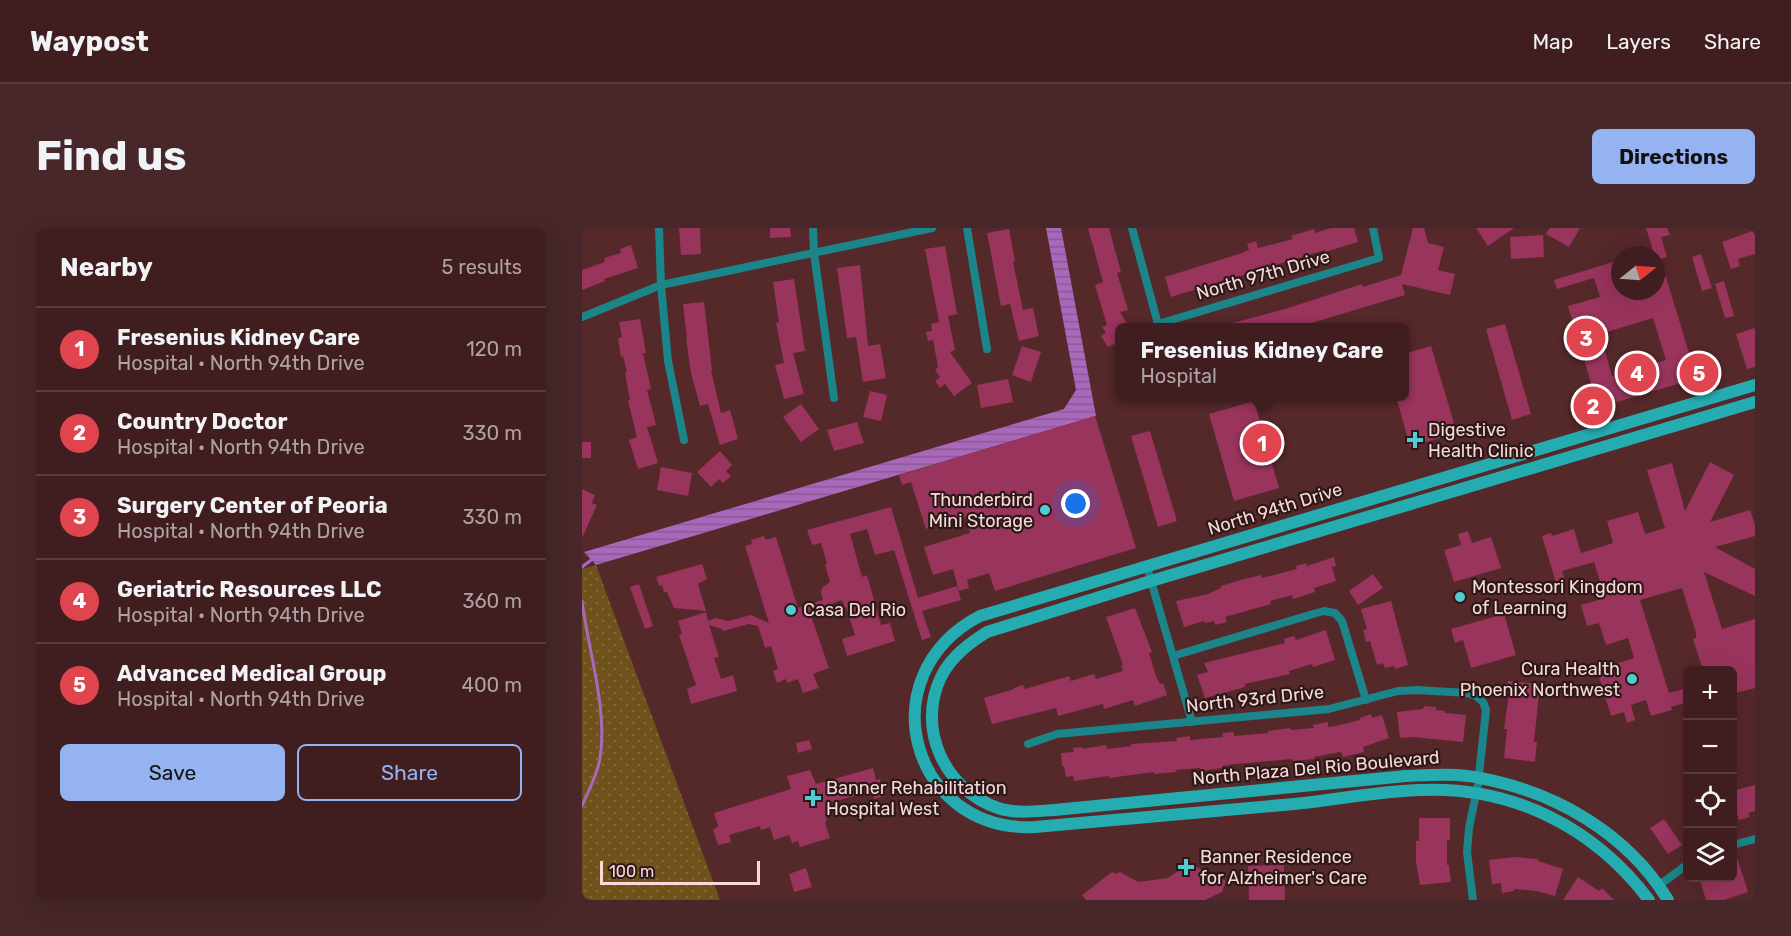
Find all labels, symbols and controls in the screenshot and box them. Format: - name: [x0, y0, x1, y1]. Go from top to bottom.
- text: Waypost: [30, 25, 149, 58]
- text: Map: [1532, 29, 1573, 54]
- text: Layers: [1606, 29, 1671, 54]
- text: Share: [1704, 29, 1761, 54]
- button: Directions: [1592, 129, 1755, 184]
- text: Find us: [36, 131, 187, 181]
- street label: North 97th Drive: [1194, 245, 1332, 305]
- north arrow: [1611, 246, 1665, 300]
- text: Nearby: [60, 252, 153, 283]
- text: 5 results: [441, 255, 522, 279]
- pin: 3: [1566, 316, 1606, 360]
- popup: [1115, 323, 1409, 401]
- text: Fresenius Kidney Care: [117, 324, 360, 351]
- text: 1: [75, 337, 84, 361]
- text: 120 m: [466, 337, 522, 361]
- text: Fresenius Kidney Care: [1140, 337, 1384, 364]
- pin: 4: [1618, 350, 1656, 396]
- pin: 5: [1680, 350, 1718, 396]
- text: Hospital · North 94th Drive: [117, 351, 365, 375]
- text: Hospital: [1140, 364, 1217, 388]
- pin: 2: [1574, 384, 1612, 429]
- text: Country Doctor: [117, 408, 287, 435]
- place label: Digestive Health Clinic: [1428, 419, 1534, 462]
- pin: 1: [1242, 420, 1282, 466]
- text: 2: [73, 421, 86, 445]
- text: 330 m: [463, 421, 522, 445]
- marker: Digestive Health Clinic: [1406, 431, 1424, 449]
- text: Hospital · North 94th Drive: [117, 435, 365, 459]
- street label: North 94th Drive: [1205, 478, 1345, 540]
- place label: Thunderbird Mini Storage: [929, 489, 1033, 532]
- your location: [1061, 489, 1090, 518]
- text: Surgery Center of Peoria: [117, 492, 388, 519]
- marker: Thunderbird Mini Storage: [1038, 503, 1052, 517]
- text: 3: [73, 505, 86, 529]
- text: 330 m: [463, 505, 522, 529]
- text: Hospital · North 94th Drive: [117, 519, 365, 543]
- text: Geriatric Resources LLC: [117, 576, 381, 603]
- place label: Montessori Kingdom of Learning: [1472, 576, 1643, 619]
- text: 4: [73, 589, 86, 613]
- text: 360 m: [463, 589, 522, 613]
- marker: Montessori Kingdom of Learning: [1453, 590, 1467, 604]
- place label: Casa Del Rio: [803, 599, 906, 621]
- text: Hospital · North 94th Drive: [117, 603, 365, 627]
- marker: Casa Del Rio: [784, 603, 798, 617]
- place label: Cura Health Phoenix Northwest: [1460, 658, 1620, 701]
- text: Advanced Medical Group: [117, 660, 386, 687]
- map controls: [1683, 666, 1737, 882]
- button: +: [1683, 666, 1737, 720]
- marker: Cura Health Phoenix Northwest: [1625, 672, 1639, 686]
- text: 5: [73, 673, 86, 697]
- text: 400 m: [462, 673, 522, 697]
- street label: North 93rd Drive: [1185, 681, 1325, 717]
- text: Hospital · North 94th Drive: [117, 687, 365, 711]
- button: −: [1683, 720, 1737, 774]
- button: Save: [60, 744, 285, 801]
- button: Share: [297, 744, 522, 801]
- street label: North Plaza Del Rio Boulevard: [1192, 746, 1440, 790]
- button: locate: [1683, 774, 1737, 828]
- place label: Banner Rehabilitation Hospital West: [826, 777, 1007, 820]
- marker: Banner Rehabilitation Hospital West: [804, 789, 822, 807]
- button: layers: [1683, 828, 1737, 882]
- place label: Banner Residence for Alzheimer's Care: [1200, 846, 1367, 889]
- scale bar: [600, 858, 760, 886]
- marker: Banner Residence for Alzheimer's Care: [1177, 858, 1195, 876]
- text: 100 m: [609, 862, 654, 881]

